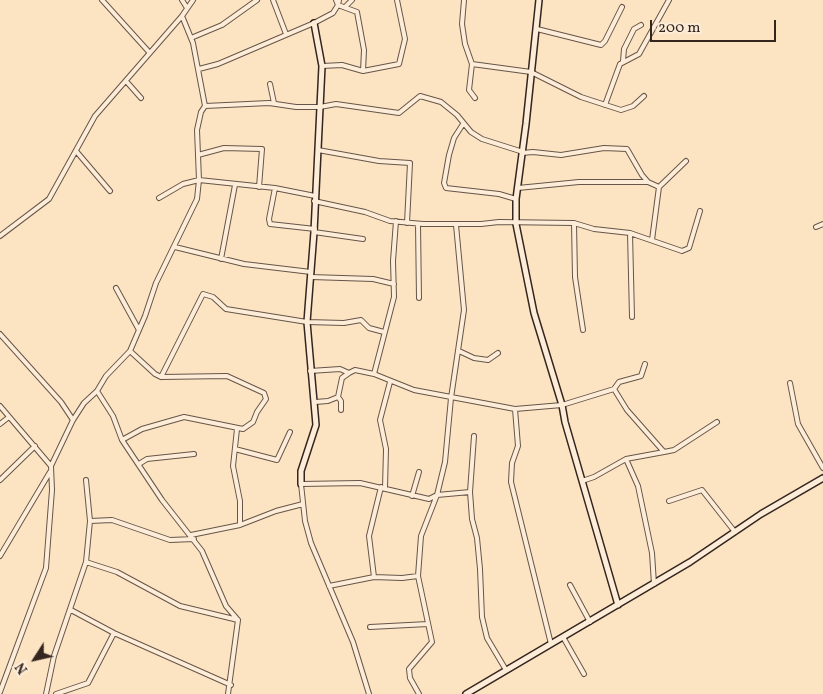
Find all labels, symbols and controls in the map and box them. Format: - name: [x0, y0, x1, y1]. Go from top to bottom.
- scale bar: [653, 10, 779, 42]
- text: 200 m: [658, 18, 701, 39]
- north arrow: [10, 634, 60, 684]
- text: N: [12, 658, 33, 678]

